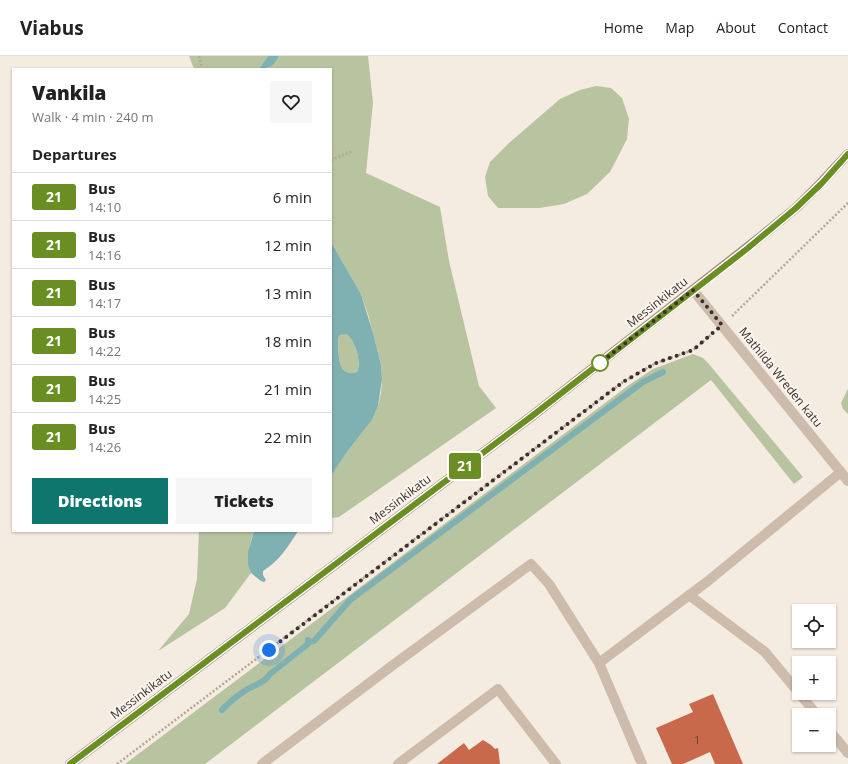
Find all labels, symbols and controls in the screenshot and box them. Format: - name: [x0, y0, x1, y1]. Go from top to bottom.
- text: Viabus: [20, 15, 84, 41]
- text: Home: [604, 18, 643, 37]
- text: Map: [665, 18, 694, 37]
- text: About: [716, 18, 756, 37]
- text: Contact: [778, 18, 828, 37]
- text: Vankila: [32, 80, 106, 106]
- button: heart: [270, 81, 312, 123]
- text: Walk · 4 min · 240 m: [32, 108, 154, 126]
- text: Departures: [32, 144, 117, 164]
- text: Bus: [88, 178, 115, 198]
- text: 21: [46, 187, 62, 206]
- text: 6 min: [273, 187, 312, 207]
- text: 14:10: [88, 198, 121, 216]
- text: Bus: [88, 226, 115, 246]
- text: 21: [46, 235, 62, 254]
- text: 12 min: [264, 235, 312, 255]
- text: 14:16: [88, 246, 121, 264]
- street label: Messinkikatu: [623, 273, 691, 331]
- text: Bus: [88, 274, 115, 294]
- text: 21: [46, 283, 62, 302]
- text: 13 min: [264, 283, 312, 303]
- text: 14:17: [88, 294, 121, 312]
- text: Bus: [88, 322, 115, 342]
- street label: Mathilda Wreden katu: [735, 323, 827, 431]
- text: 21: [46, 331, 62, 350]
- text: 18 min: [264, 331, 312, 351]
- text: 14:22: [88, 342, 121, 360]
- unlabelled marker: [591, 354, 609, 372]
- text: Bus: [88, 370, 115, 390]
- text: 21: [46, 379, 62, 398]
- text: 21 min: [264, 379, 312, 399]
- text: 14:25: [88, 390, 121, 408]
- text: Bus: [88, 418, 115, 438]
- text: 21: [46, 427, 62, 446]
- text: 22 min: [264, 427, 312, 447]
- text: 14:26: [88, 438, 121, 456]
- line badge: 21: [447, 453, 483, 479]
- text: 21: [457, 456, 473, 475]
- street label: Messinkikatu: [366, 470, 434, 528]
- button: Directions: [32, 478, 168, 524]
- button: Tickets: [176, 478, 312, 524]
- map controls: [792, 604, 836, 752]
- button: locate: [792, 604, 836, 648]
- your location: [259, 640, 279, 660]
- button: +: [792, 656, 836, 700]
- street label: Messinkikatu: [107, 665, 175, 723]
- button: −: [792, 708, 836, 752]
- house number: 1: [694, 733, 700, 747]

